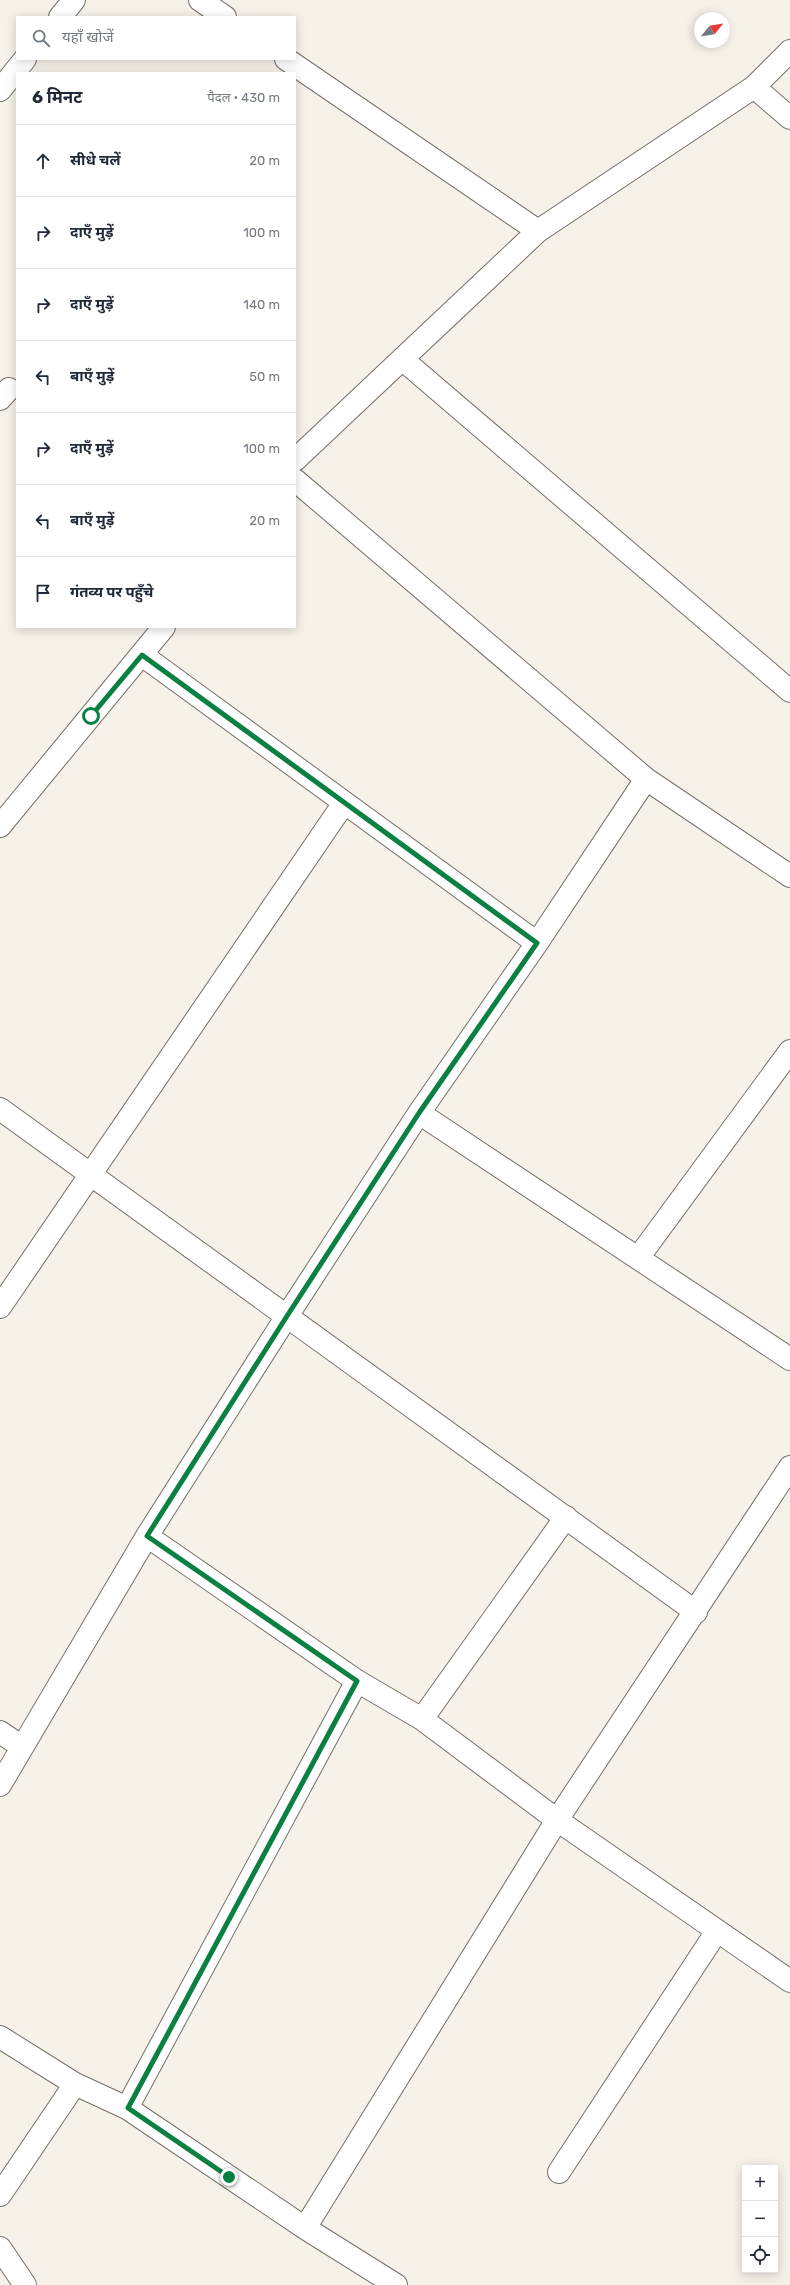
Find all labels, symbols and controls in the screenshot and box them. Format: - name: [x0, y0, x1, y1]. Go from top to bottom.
- north arrow: [694, 12, 730, 48]
- search box: [16, 16, 296, 60]
- icon: search: [30, 27, 52, 49]
- text: यहाँ खोजें: [62, 28, 114, 46]
- text: 6 मिनट: [32, 87, 82, 107]
- text: पैदल · 430 m: [207, 90, 280, 105]
- icon: ahead: [32, 150, 54, 172]
- text: सीधे चलें: [70, 151, 120, 169]
- text: 20 m: [249, 153, 280, 168]
- icon: right: [32, 222, 54, 244]
- text: दाएँ मुड़ें: [70, 223, 113, 241]
- text: 100 m: [243, 225, 280, 240]
- icon: right: [32, 294, 54, 316]
- text: दाएँ मुड़ें: [70, 295, 113, 313]
- text: 140 m: [243, 297, 280, 312]
- icon: left: [32, 366, 54, 388]
- text: बाएँ मुड़ें: [70, 367, 114, 385]
- text: 50 m: [249, 369, 280, 384]
- icon: right: [32, 438, 54, 460]
- text: दाएँ मुड़ें: [70, 439, 113, 457]
- text: 100 m: [243, 441, 280, 456]
- icon: left: [32, 510, 54, 532]
- text: बाएँ मुड़ें: [70, 511, 114, 529]
- text: 20 m: [249, 513, 280, 528]
- icon: arrive: [32, 582, 54, 604]
- text: गंतव्य पर पहुँचे: [70, 583, 154, 601]
- route start: [82, 707, 100, 725]
- map controls: [742, 2165, 778, 2273]
- button: +: [742, 2165, 778, 2201]
- route end: [220, 2168, 238, 2186]
- button: −: [742, 2201, 778, 2237]
- button: locate: [742, 2237, 778, 2273]

